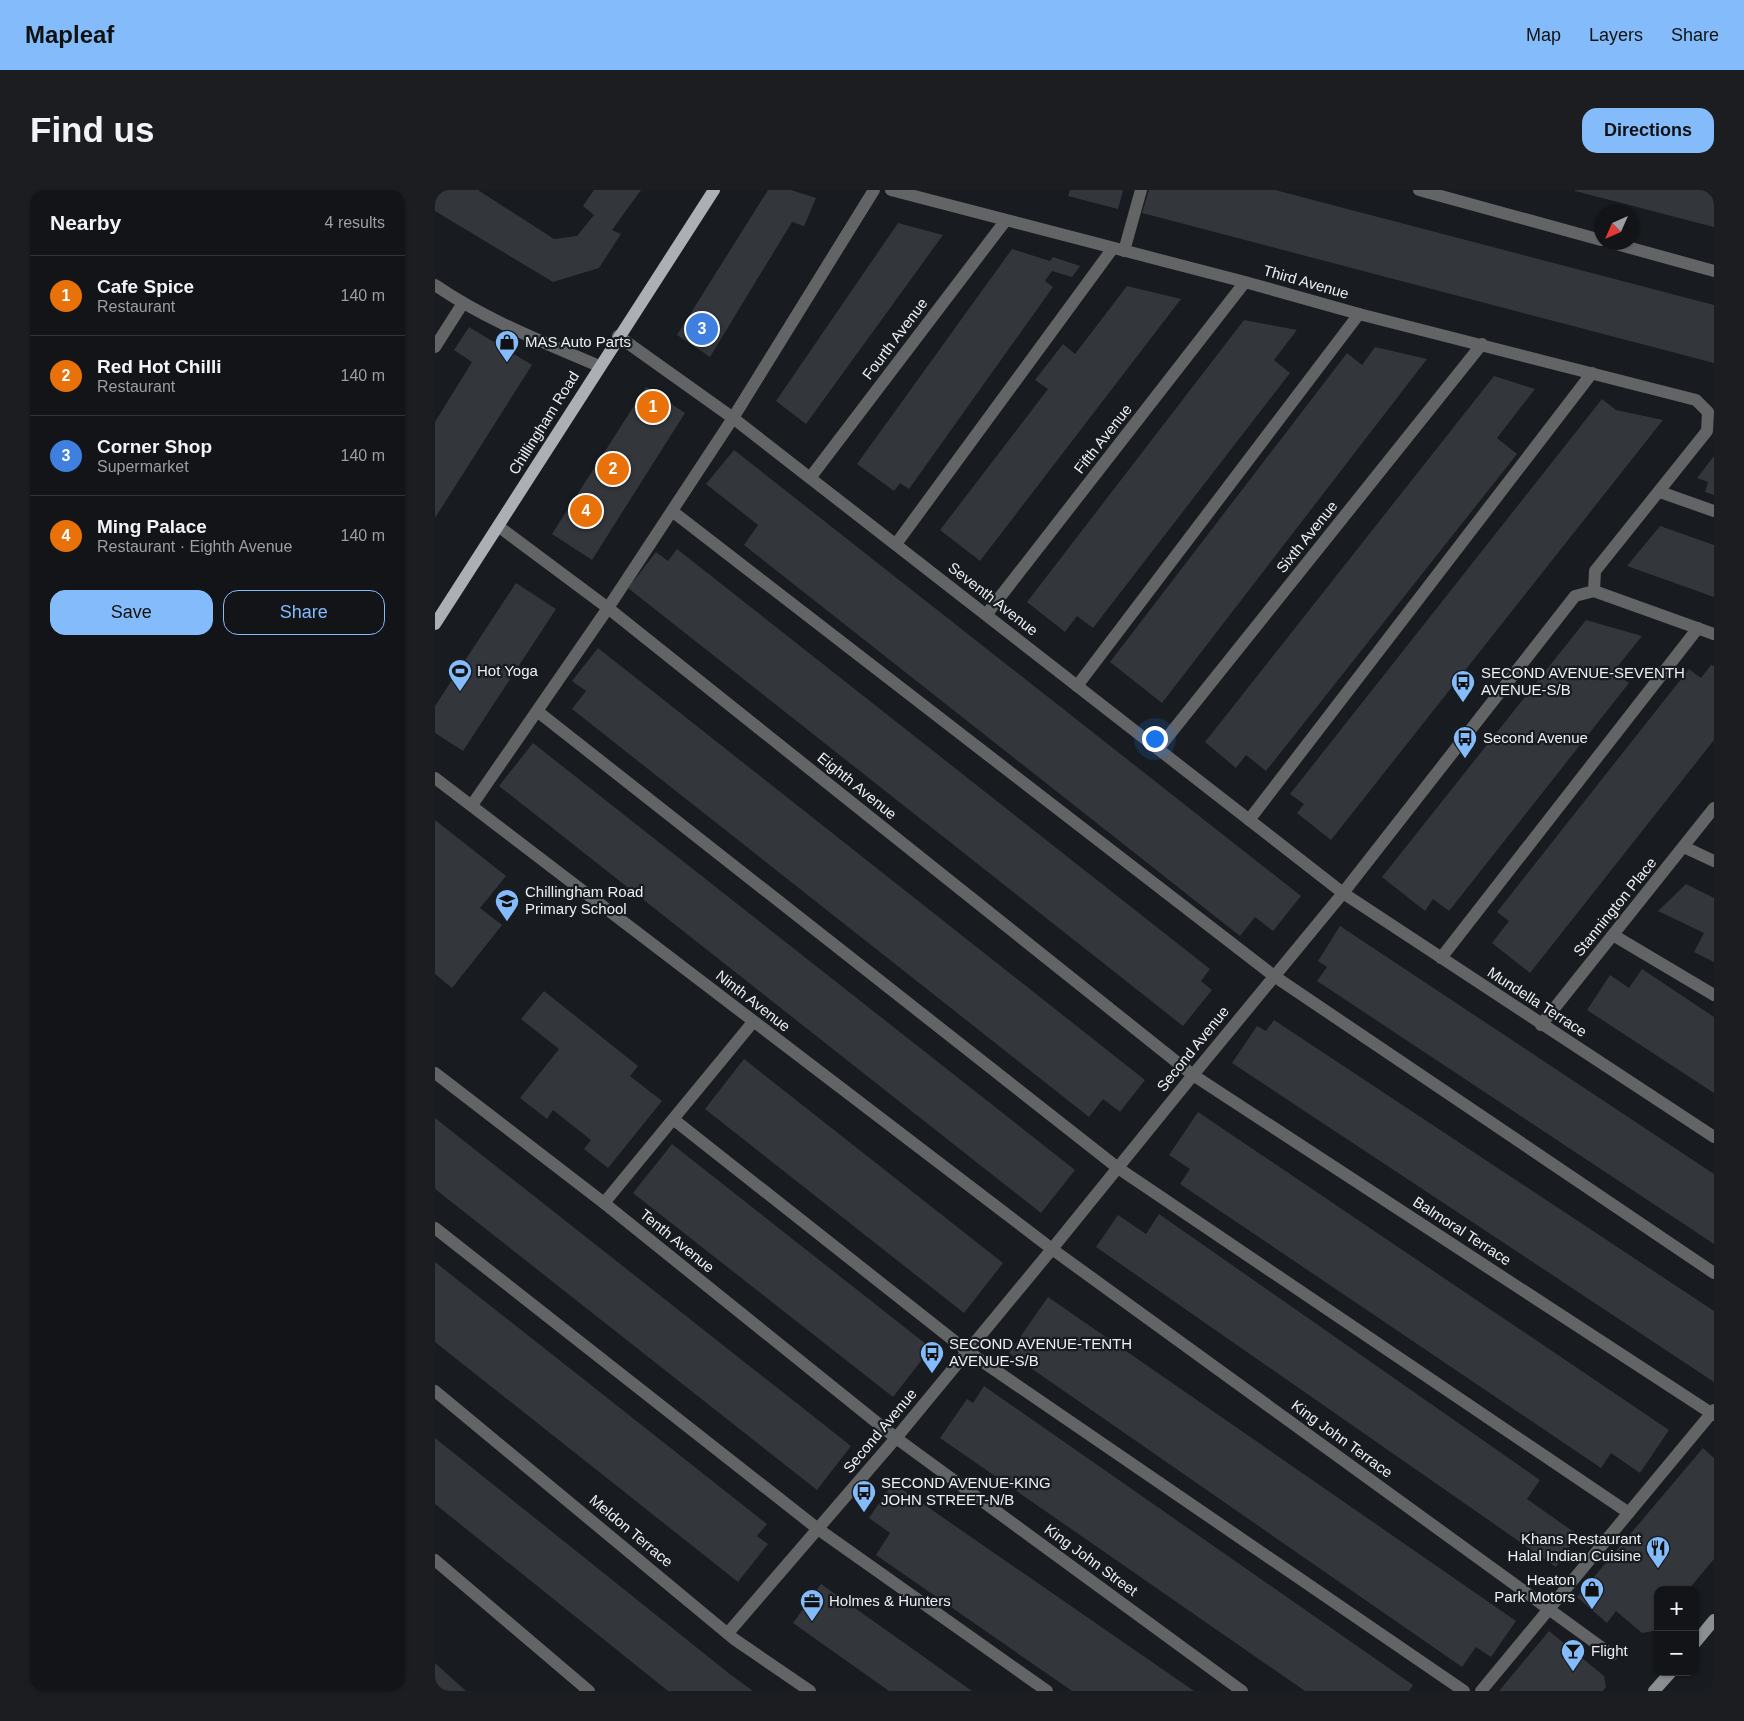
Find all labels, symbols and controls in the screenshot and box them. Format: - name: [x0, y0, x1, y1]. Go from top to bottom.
- text: Mapleaf: [25, 21, 114, 48]
- text: Map: [1526, 25, 1561, 45]
- text: Layers: [1589, 25, 1643, 45]
- text: Share: [1671, 25, 1719, 45]
- button: Directions: [1582, 108, 1714, 153]
- text: Find us: [30, 110, 154, 149]
- north arrow: [1594, 205, 1639, 250]
- text: Nearby: [50, 211, 121, 234]
- text: 4 results: [325, 214, 385, 231]
- street label: Third Avenue: [1261, 261, 1351, 302]
- text: Cafe Spice: [97, 276, 194, 297]
- text: 1: [62, 287, 70, 304]
- text: 140 m: [341, 287, 385, 304]
- street label: Fourth Avenue: [859, 295, 931, 383]
- text: Restaurant: [97, 298, 175, 315]
- pin: 3: [686, 310, 718, 348]
- shop icon: MAS Auto Parts: [494, 329, 520, 363]
- place label: MAS Auto Parts: [525, 333, 631, 350]
- text: Red Hot Chilli: [97, 356, 222, 377]
- text: 2: [62, 367, 70, 384]
- text: 140 m: [341, 367, 385, 384]
- street label: Chillingham Road: [505, 368, 582, 477]
- text: Restaurant: [97, 378, 175, 395]
- pin: 1: [637, 388, 669, 426]
- street label: Fifth Avenue: [1070, 401, 1135, 477]
- text: Corner Shop: [97, 436, 212, 457]
- text: 3: [62, 447, 70, 464]
- text: 140 m: [341, 447, 385, 464]
- pin: 2: [597, 450, 629, 488]
- text: Supermarket: [97, 458, 189, 475]
- pin: 4: [570, 492, 602, 530]
- street label: Sixth Avenue: [1273, 497, 1341, 576]
- text: Ming Palace: [97, 516, 207, 537]
- text: 4: [62, 527, 70, 544]
- text: 140 m: [341, 527, 385, 544]
- text: Restaurant · Eighth Avenue: [97, 538, 292, 555]
- street label: Seventh Avenue: [945, 558, 1041, 639]
- button: Save: [50, 590, 213, 635]
- button: Share: [223, 590, 385, 635]
- sports icon: Hot Yoga: [447, 658, 473, 692]
- place label: Hot Yoga: [477, 662, 539, 679]
- place label: SECOND AVENUE-SEVENTH AVENUE-S/B: [1481, 664, 1685, 698]
- bus stop icon: SECOND AVENUE-SEVENTH AVENUE-S/B: [1450, 669, 1476, 703]
- bus stop icon: Second Avenue: [1452, 725, 1478, 759]
- your location: [1142, 726, 1168, 752]
- place label: Second Avenue: [1483, 729, 1588, 746]
- street label: Eighth Avenue: [814, 749, 900, 823]
- street label: Stannington Place: [1570, 854, 1660, 959]
- place label: Chillingham Road Primary School: [525, 883, 643, 917]
- school or university icon: Chillingham Road Primary School: [494, 888, 520, 922]
- street label: Mundella Terrace: [1485, 963, 1590, 1040]
- street label: Ninth Avenue: [713, 967, 794, 1035]
- street label: Second Avenue: [1153, 1003, 1232, 1095]
- street label: Balmoral Terrace: [1410, 1193, 1514, 1269]
- street label: Tenth Avenue: [637, 1205, 718, 1276]
- place label: SECOND AVENUE-TENTH AVENUE-S/B: [949, 1335, 1132, 1369]
- bus stop icon: SECOND AVENUE-TENTH AVENUE-S/B: [919, 1340, 945, 1374]
- street label: Second Avenue: [839, 1385, 920, 1476]
- street label: King John Terrace: [1288, 1396, 1396, 1481]
- place label: SECOND AVENUE-KING JOHN STREET-N/B: [881, 1474, 1051, 1508]
- bus stop icon: SECOND AVENUE-KING JOHN STREET-N/B: [851, 1479, 877, 1513]
- street label: Meldon Terrace: [586, 1491, 676, 1570]
- street label: King John Street: [1041, 1520, 1142, 1600]
- place label: Khans Restaurant Halal Indian Cuisine: [1508, 1530, 1642, 1564]
- restaurant icon: Khans Restaurant Halal Indian Cuisine: [1645, 1535, 1671, 1569]
- place label: Heaton Park Motors: [1494, 1571, 1575, 1605]
- shop icon: Heaton Park Motors: [1579, 1576, 1605, 1610]
- map controls: [1654, 1586, 1699, 1676]
- button: +: [1654, 1586, 1699, 1631]
- office icon: Holmes & Hunters: [799, 1588, 825, 1622]
- place label: Holmes & Hunters: [829, 1592, 951, 1609]
- button: −: [1654, 1631, 1699, 1676]
- bar icon: Flight: [1560, 1638, 1586, 1672]
- place label: Flight: [1591, 1642, 1629, 1659]

